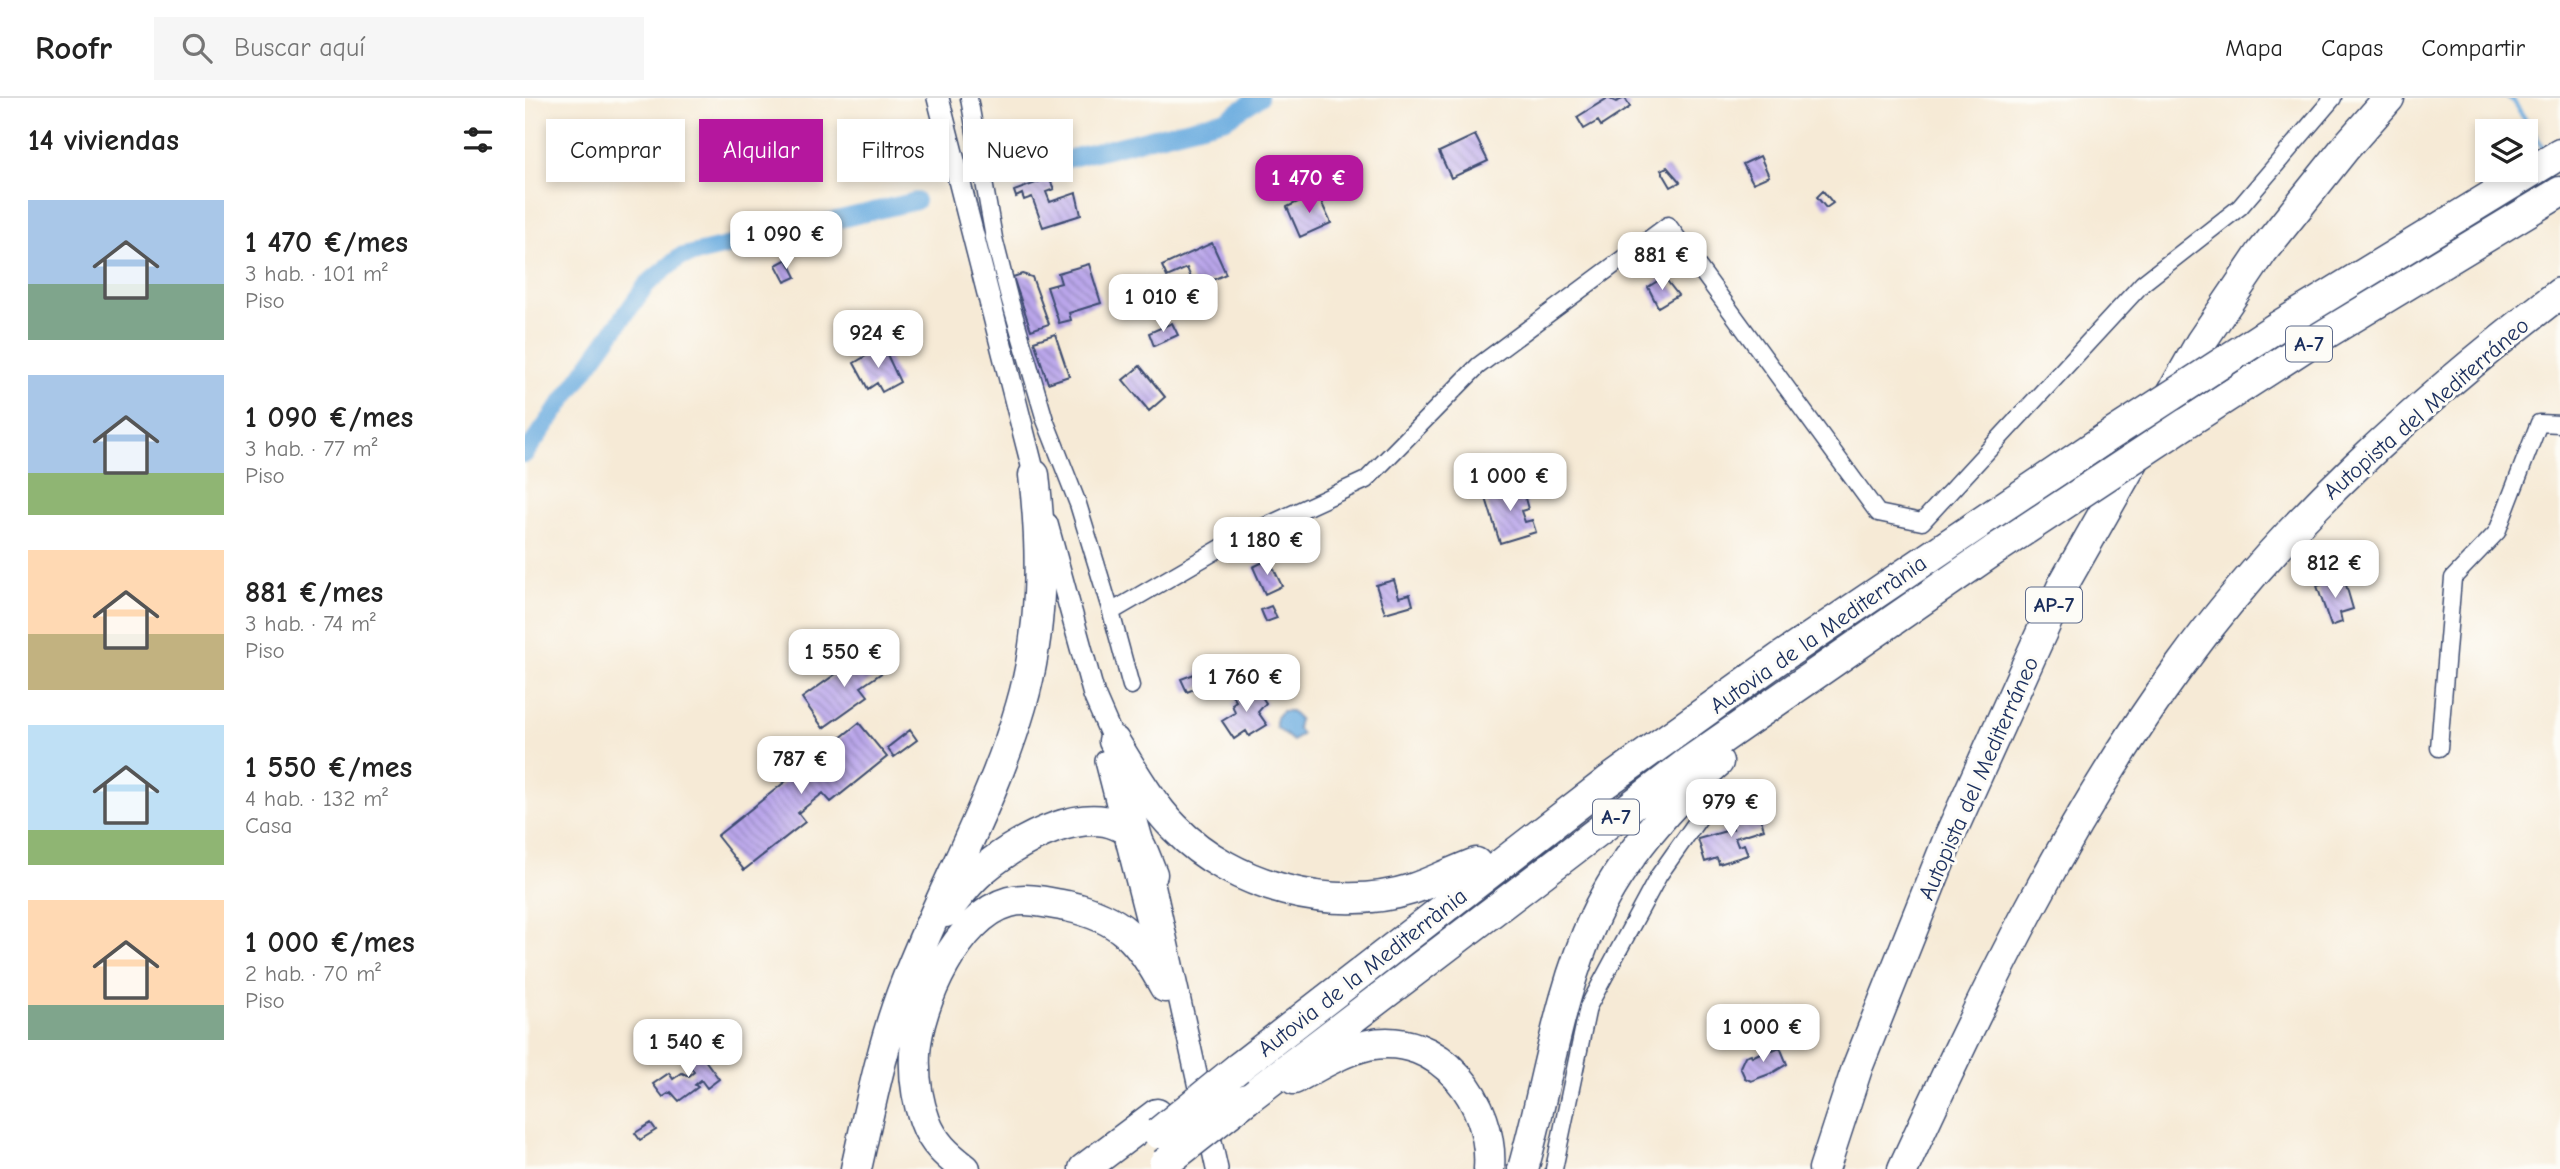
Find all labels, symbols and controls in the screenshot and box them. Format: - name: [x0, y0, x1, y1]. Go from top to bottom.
- search box: [154, 17, 644, 80]
- text: Roofr: [35, 29, 112, 67]
- icon: search: [178, 29, 216, 67]
- text: Buscar aquí: [234, 33, 365, 63]
- text: Mapa: [2225, 34, 2283, 62]
- text: Capas: [2321, 34, 2383, 62]
- text: Compartir: [2421, 34, 2525, 62]
- chip: Comprar: [546, 119, 685, 182]
- chip: Alquilar: [699, 119, 823, 182]
- chip: Filtros: [837, 119, 949, 182]
- chip: Nuevo: [963, 119, 1073, 182]
- map controls: [2475, 119, 2538, 182]
- button: layers: [2475, 119, 2538, 182]
- icon: filters: [459, 121, 497, 159]
- text: 14 viviendas: [28, 123, 179, 158]
- pin: 1 470 €: [1244, 156, 1374, 215]
- text: 1 470 €: [1271, 164, 1347, 191]
- pin: 1 090 €: [721, 212, 851, 271]
- text: 1 090 €: [746, 220, 826, 247]
- text: 1 470 €/mes: [245, 225, 408, 260]
- icon: home: [84, 228, 168, 312]
- pin: 881 €: [1613, 232, 1711, 292]
- text: 881 €: [1634, 241, 1690, 268]
- text: 3 hab. · 101 m²: [245, 260, 388, 287]
- pin: 1 010 €: [1098, 274, 1228, 334]
- text: 1 010 €: [1125, 283, 1201, 310]
- text: Piso: [245, 287, 285, 314]
- pin: 924 €: [829, 310, 927, 370]
- street label: Autopista del Mediterráneo: [2318, 312, 2535, 505]
- text: 924 €: [849, 319, 907, 346]
- road number: A-7: [2286, 327, 2332, 362]
- text: 1 090 €/mes: [245, 400, 413, 435]
- icon: home: [84, 403, 168, 487]
- text: 3 hab. · 77 m²: [245, 435, 377, 462]
- pin: 1 000 €: [1445, 454, 1575, 513]
- text: Piso: [245, 462, 285, 489]
- text: 1 000 €: [1470, 462, 1550, 489]
- pin: 1 180 €: [1202, 518, 1332, 577]
- text: 1 180 €: [1229, 526, 1305, 553]
- pin: 812 €: [2286, 540, 2384, 600]
- street label: Autovia de la Mediterrània: [1705, 549, 1932, 720]
- text: 812 €: [2307, 549, 2363, 576]
- text: 881 €/mes: [245, 575, 383, 610]
- icon: home: [84, 578, 168, 662]
- road number: AP-7: [2026, 588, 2082, 622]
- text: 3 hab. · 74 m²: [245, 610, 376, 637]
- pin: 1 550 €: [779, 630, 909, 689]
- text: Piso: [245, 637, 285, 664]
- text: 1 550 €: [805, 638, 883, 665]
- street label: Autopista del Mediterráneo: [1913, 652, 2044, 904]
- pin: 1 760 €: [1181, 654, 1311, 714]
- text: 1 760 €: [1208, 663, 1284, 690]
- pin: 787 €: [752, 736, 850, 796]
- text: 787 €: [773, 745, 829, 772]
- text: 1 550 €/mes: [245, 750, 412, 785]
- icon: home: [84, 753, 168, 837]
- pin: 979 €: [1682, 780, 1780, 839]
- text: 4 hab. · 132 m²: [245, 785, 388, 812]
- text: 979 €: [1702, 788, 1760, 815]
- road number: A-7: [1593, 800, 1639, 834]
- text: Casa: [245, 812, 292, 839]
- street label: Autovia de la Mediterrània: [1252, 882, 1472, 1063]
- text: 1 000 €/mes: [245, 925, 415, 960]
- icon: home: [84, 928, 168, 1012]
- text: 2 hab. · 70 m²: [245, 960, 381, 987]
- text: Piso: [245, 987, 285, 1014]
- pin: 1 000 €: [1698, 1004, 1828, 1064]
- text: 1 000 €: [1723, 1013, 1803, 1040]
- pin: 1 540 €: [623, 1020, 753, 1079]
- text: 1 540 €: [649, 1028, 727, 1055]

